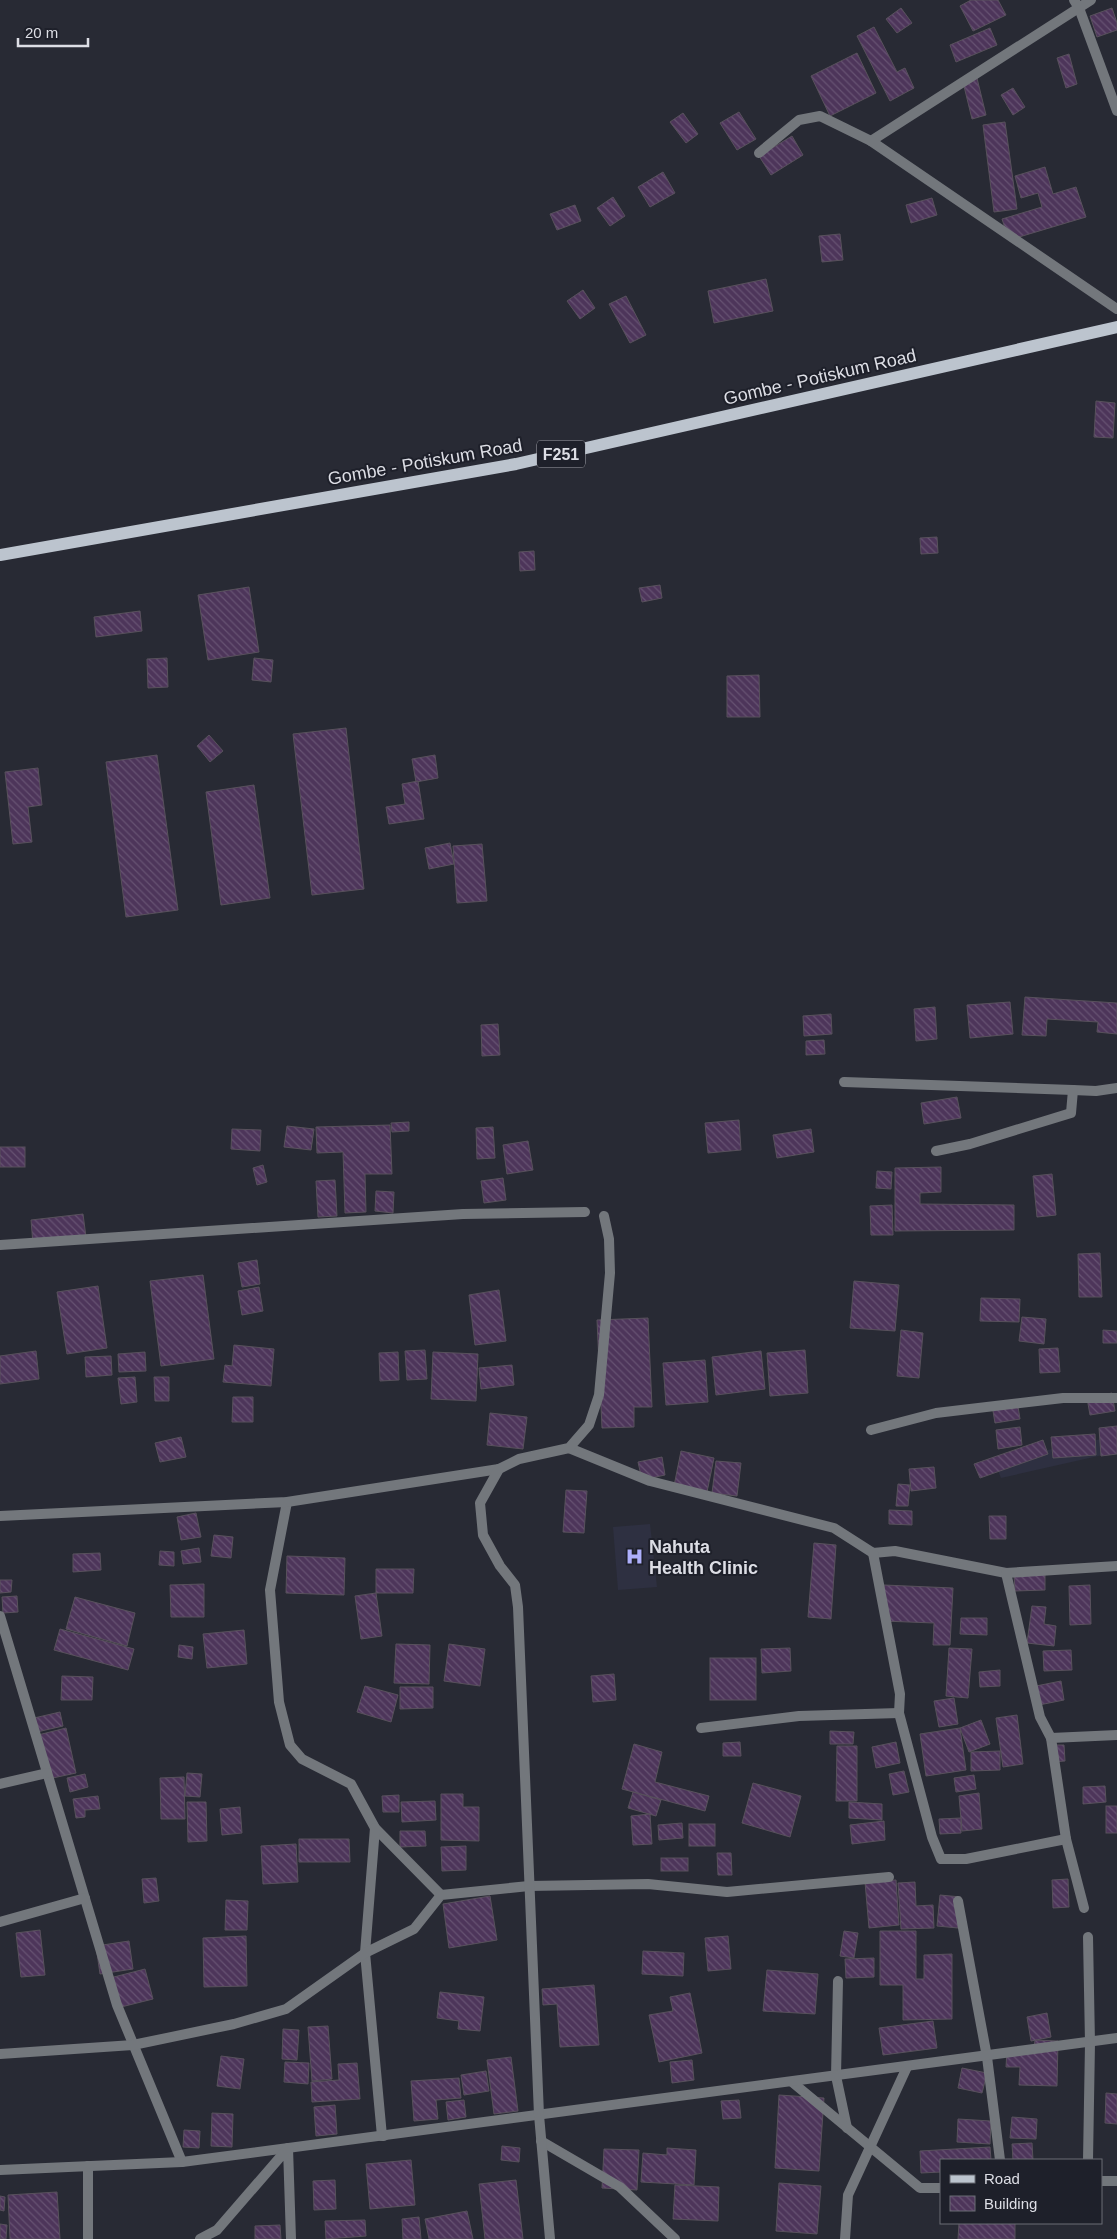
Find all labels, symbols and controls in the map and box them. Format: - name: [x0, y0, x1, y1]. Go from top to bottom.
- scale bar: [18, 15, 88, 47]
- text: 20 m: [25, 24, 58, 41]
- street label: Gombe - Potiskum Road: [722, 345, 918, 409]
- street label: Gombe - Potiskum Road: [326, 435, 524, 489]
- road number: F251: [537, 440, 585, 468]
- place label: Nahuta Health Clinic: [649, 1537, 758, 1578]
- hospital icon: Nahuta Health Clinic: [625, 1547, 645, 1567]
- legend: [940, 2159, 1102, 2224]
- text: Road: [984, 2170, 1020, 2187]
- text: Building: [984, 2195, 1037, 2212]

